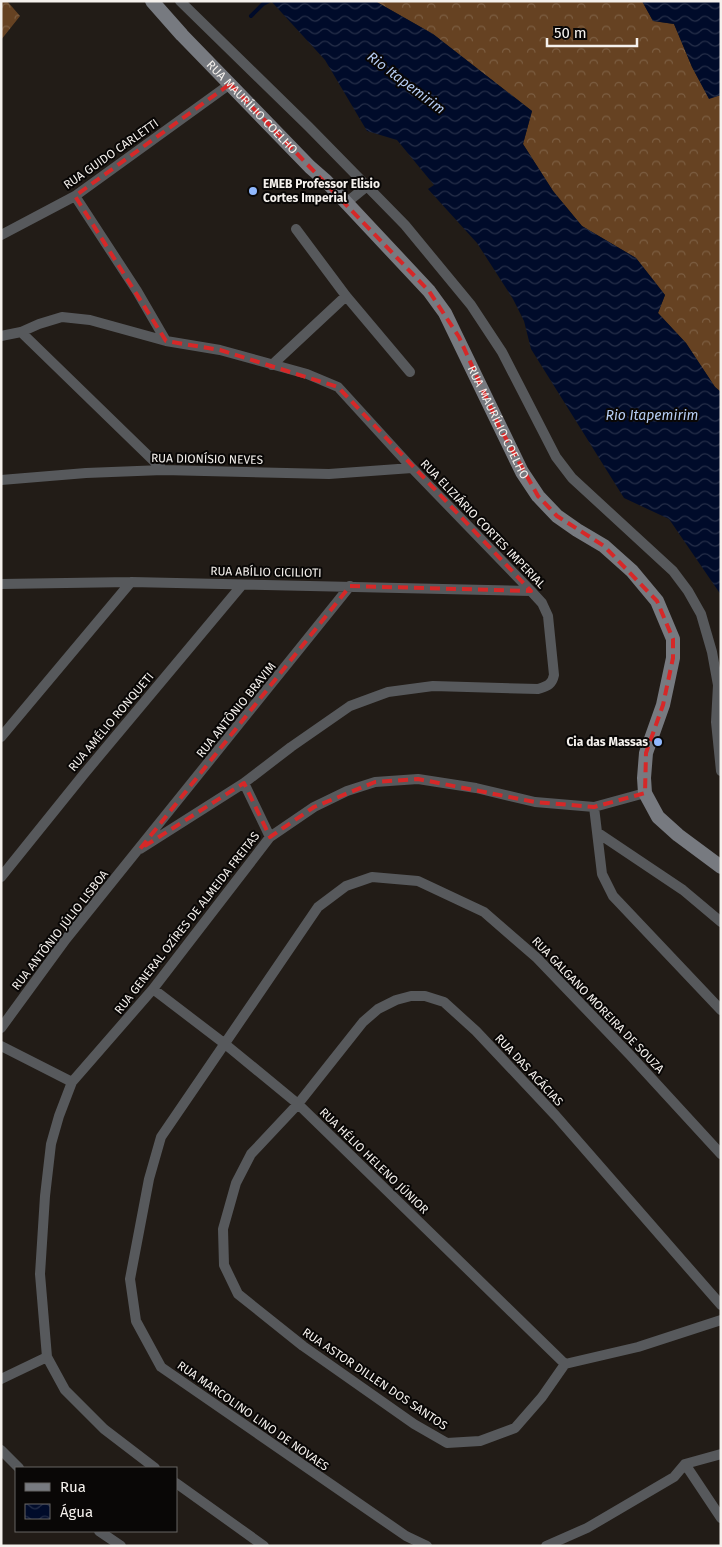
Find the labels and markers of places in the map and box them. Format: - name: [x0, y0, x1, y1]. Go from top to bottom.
- place label: EMEB Professor Elisio Cortes Imperial: [263, 177, 380, 205]
- marker: EMEB Professor Elisio Cortes Imperial: [247, 185, 259, 197]
- place label: Cia das Massas: [566, 735, 648, 749]
- marker: Cia das Massas: [652, 736, 664, 748]

